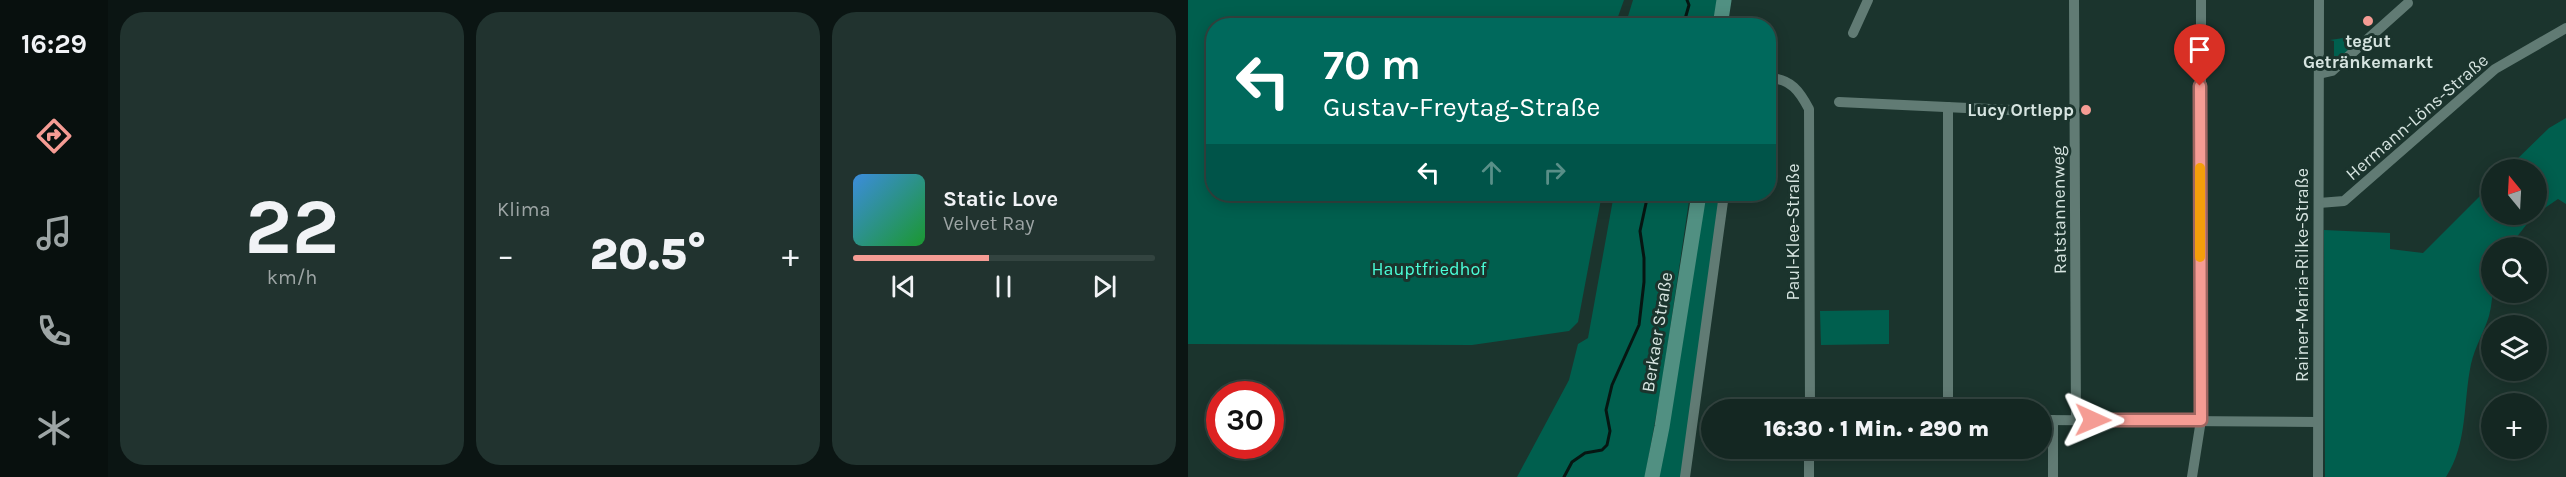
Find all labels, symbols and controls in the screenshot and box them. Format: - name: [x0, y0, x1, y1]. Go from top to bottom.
- marker: tegut Getränkemarkt: [2361, 14, 2375, 28]
- pin: [2174, 24, 2225, 86]
- text: 16:29: [21, 28, 87, 60]
- place label: tegut Getränkemarkt: [2303, 30, 2433, 73]
- icon: arrive: [2183, 33, 2216, 66]
- text: 70 m: [1323, 40, 1421, 90]
- icon: left: [1224, 42, 1302, 120]
- street label: Hermann-Löns-Straße: [2341, 49, 2493, 185]
- text: Gustav-Freytag-Straße: [1323, 91, 1600, 123]
- place label: Lucy Ortlepp: [1967, 99, 2074, 121]
- marker: Lucy Ortlepp: [2079, 103, 2093, 117]
- icon: directions: [33, 115, 75, 157]
- street label: Ratstannenweg: [2047, 146, 2071, 274]
- icon: left: [1412, 156, 1445, 189]
- icon: ahead: [1475, 156, 1508, 189]
- icon: right: [1538, 156, 1571, 189]
- north arrow: [2481, 159, 2547, 225]
- map controls: [2481, 159, 2547, 459]
- street label: Paul-Klee-Straße: [1782, 163, 1804, 301]
- street label: Rainer-Maria-Rilke-Straße: [2291, 168, 2313, 382]
- text: 22: [245, 181, 339, 273]
- text: Static Love: [943, 186, 1058, 212]
- text: Klima: [497, 198, 550, 221]
- icon: music: [33, 212, 75, 254]
- text: Velvet Ray: [943, 212, 1035, 235]
- text: 20.5°: [590, 228, 706, 280]
- text: −: [497, 236, 514, 274]
- text: +: [782, 236, 799, 274]
- button: search: [2481, 237, 2547, 303]
- park label: Hauptfriedhof: [1372, 258, 1487, 280]
- text: km/h: [267, 266, 317, 289]
- icon: previous: [887, 270, 920, 303]
- icon: pause: [987, 270, 1020, 303]
- icon: next: [1088, 270, 1121, 303]
- street label: Berkaer Straße: [1637, 270, 1677, 394]
- icon: phone: [33, 310, 75, 352]
- button: layers: [2481, 315, 2547, 381]
- speed limit sign: 30: [1206, 381, 1284, 459]
- position arrow: [2061, 388, 2125, 452]
- button: +: [2481, 393, 2547, 459]
- icon: climate: [33, 407, 75, 449]
- text: 16:30 · 1 Min. · 290 m: [1764, 416, 1989, 442]

